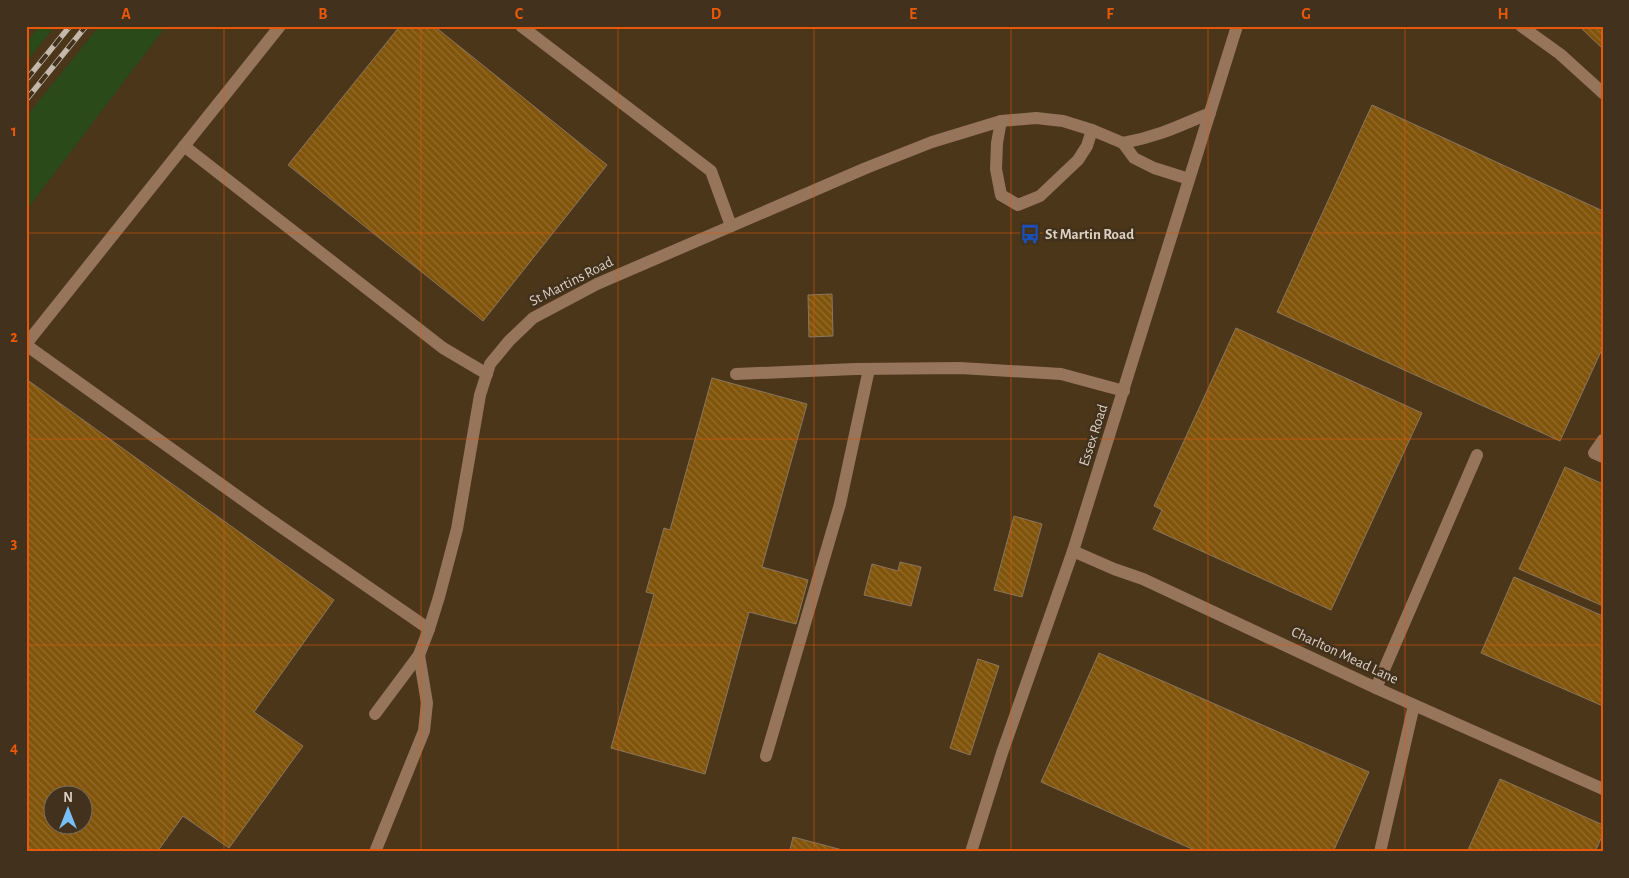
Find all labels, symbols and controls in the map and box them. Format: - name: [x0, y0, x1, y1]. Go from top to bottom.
- text: A: [121, 6, 131, 22]
- text: B: [318, 6, 328, 22]
- text: C: [515, 6, 524, 22]
- text: D: [711, 6, 722, 22]
- text: E: [909, 6, 917, 22]
- text: F: [1106, 6, 1114, 22]
- text: G: [1301, 6, 1311, 22]
- text: H: [1497, 6, 1509, 22]
- text: 1: [11, 123, 17, 139]
- bus stop icon: St Martin Road: [1019, 223, 1041, 245]
- place label: St Martin Road: [1045, 227, 1134, 242]
- street label: St Martins Road: [527, 254, 616, 309]
- text: 2: [10, 329, 18, 345]
- street label: Essex Road: [1076, 402, 1111, 468]
- text: 3: [11, 535, 18, 551]
- street label: Charlton Mead Lane: [1289, 624, 1401, 687]
- text: 4: [10, 740, 18, 756]
- north arrow: [42, 786, 92, 836]
- text: N: [63, 791, 73, 805]

